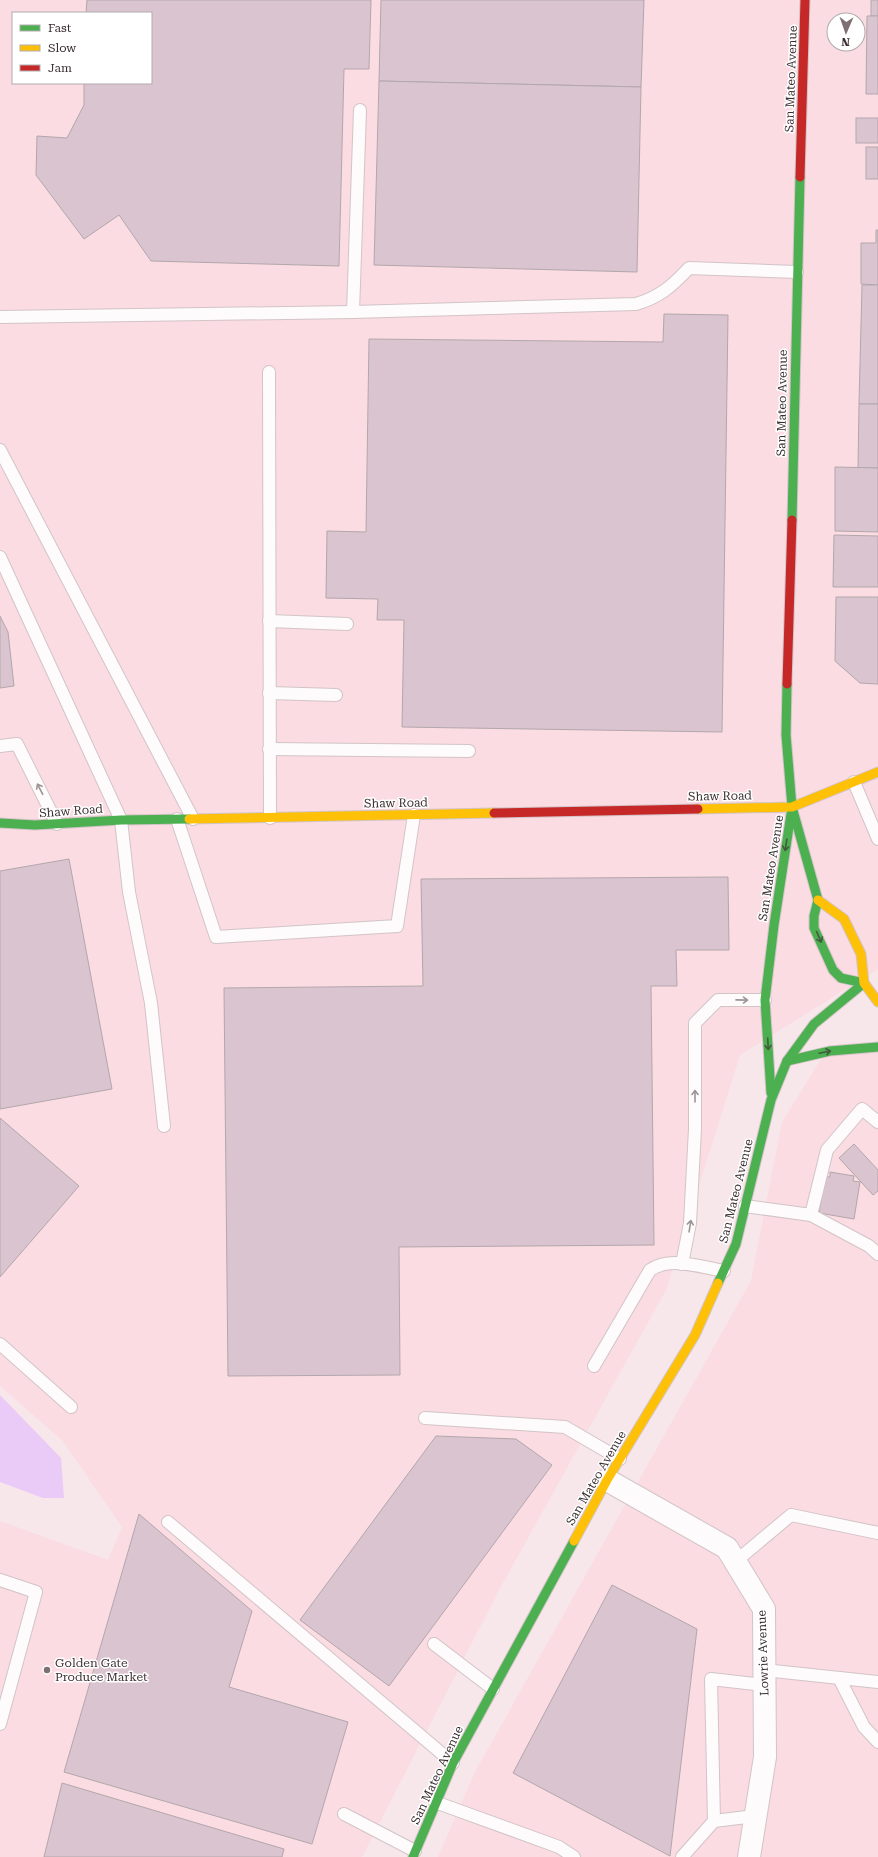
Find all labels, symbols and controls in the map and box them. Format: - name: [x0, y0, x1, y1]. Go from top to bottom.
- legend: [12, 12, 152, 84]
- north arrow: [826, 12, 866, 52]
- text: Fast: [48, 21, 72, 35]
- street label: San Mateo Avenue: [782, 25, 800, 133]
- text: N: [841, 35, 850, 48]
- text: Slow: [48, 41, 76, 55]
- text: Jam: [48, 61, 72, 75]
- street label: San Mateo Avenue: [774, 349, 790, 457]
- one-way arrow: [36, 783, 43, 795]
- street label: Shaw Road: [688, 788, 752, 804]
- street label: Shaw Road: [364, 795, 428, 811]
- street label: Shaw Road: [39, 802, 104, 820]
- street label: San Mateo Avenue: [756, 814, 786, 922]
- one-way arrow: [782, 838, 790, 851]
- one-way arrow: [816, 931, 823, 943]
- one-way arrow: [735, 996, 748, 1004]
- one-way arrow: [764, 1037, 771, 1050]
- one-way arrow: [818, 1048, 831, 1056]
- one-way arrow: [691, 1090, 699, 1103]
- street label: San Mateo Avenue: [716, 1137, 756, 1245]
- one-way arrow: [686, 1219, 694, 1232]
- street label: San Mateo Avenue: [563, 1428, 629, 1528]
- street label: Lowrie Avenue: [754, 1609, 771, 1696]
- place label: Golden Gate Produce Market: [55, 1656, 148, 1684]
- marker: Golden Gate Produce Market: [42, 1665, 52, 1675]
- street label: San Mateo Avenue: [408, 1723, 466, 1826]

